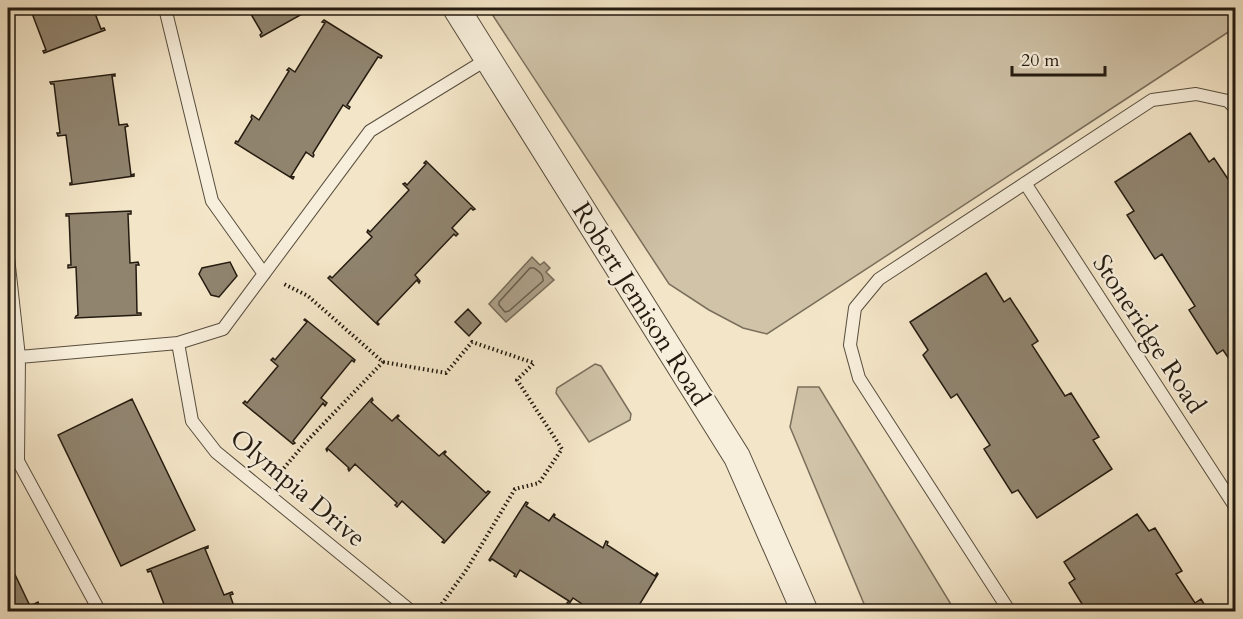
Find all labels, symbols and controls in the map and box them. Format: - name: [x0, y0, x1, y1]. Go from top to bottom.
- scale bar: [1012, 39, 1105, 77]
- text: 20 m: [1021, 48, 1060, 73]
- street label: Robert Jemison Road: [564, 195, 718, 413]
- street label: Stoneridge Road: [1084, 248, 1214, 420]
- street label: Olympia Drive: [223, 421, 373, 555]

